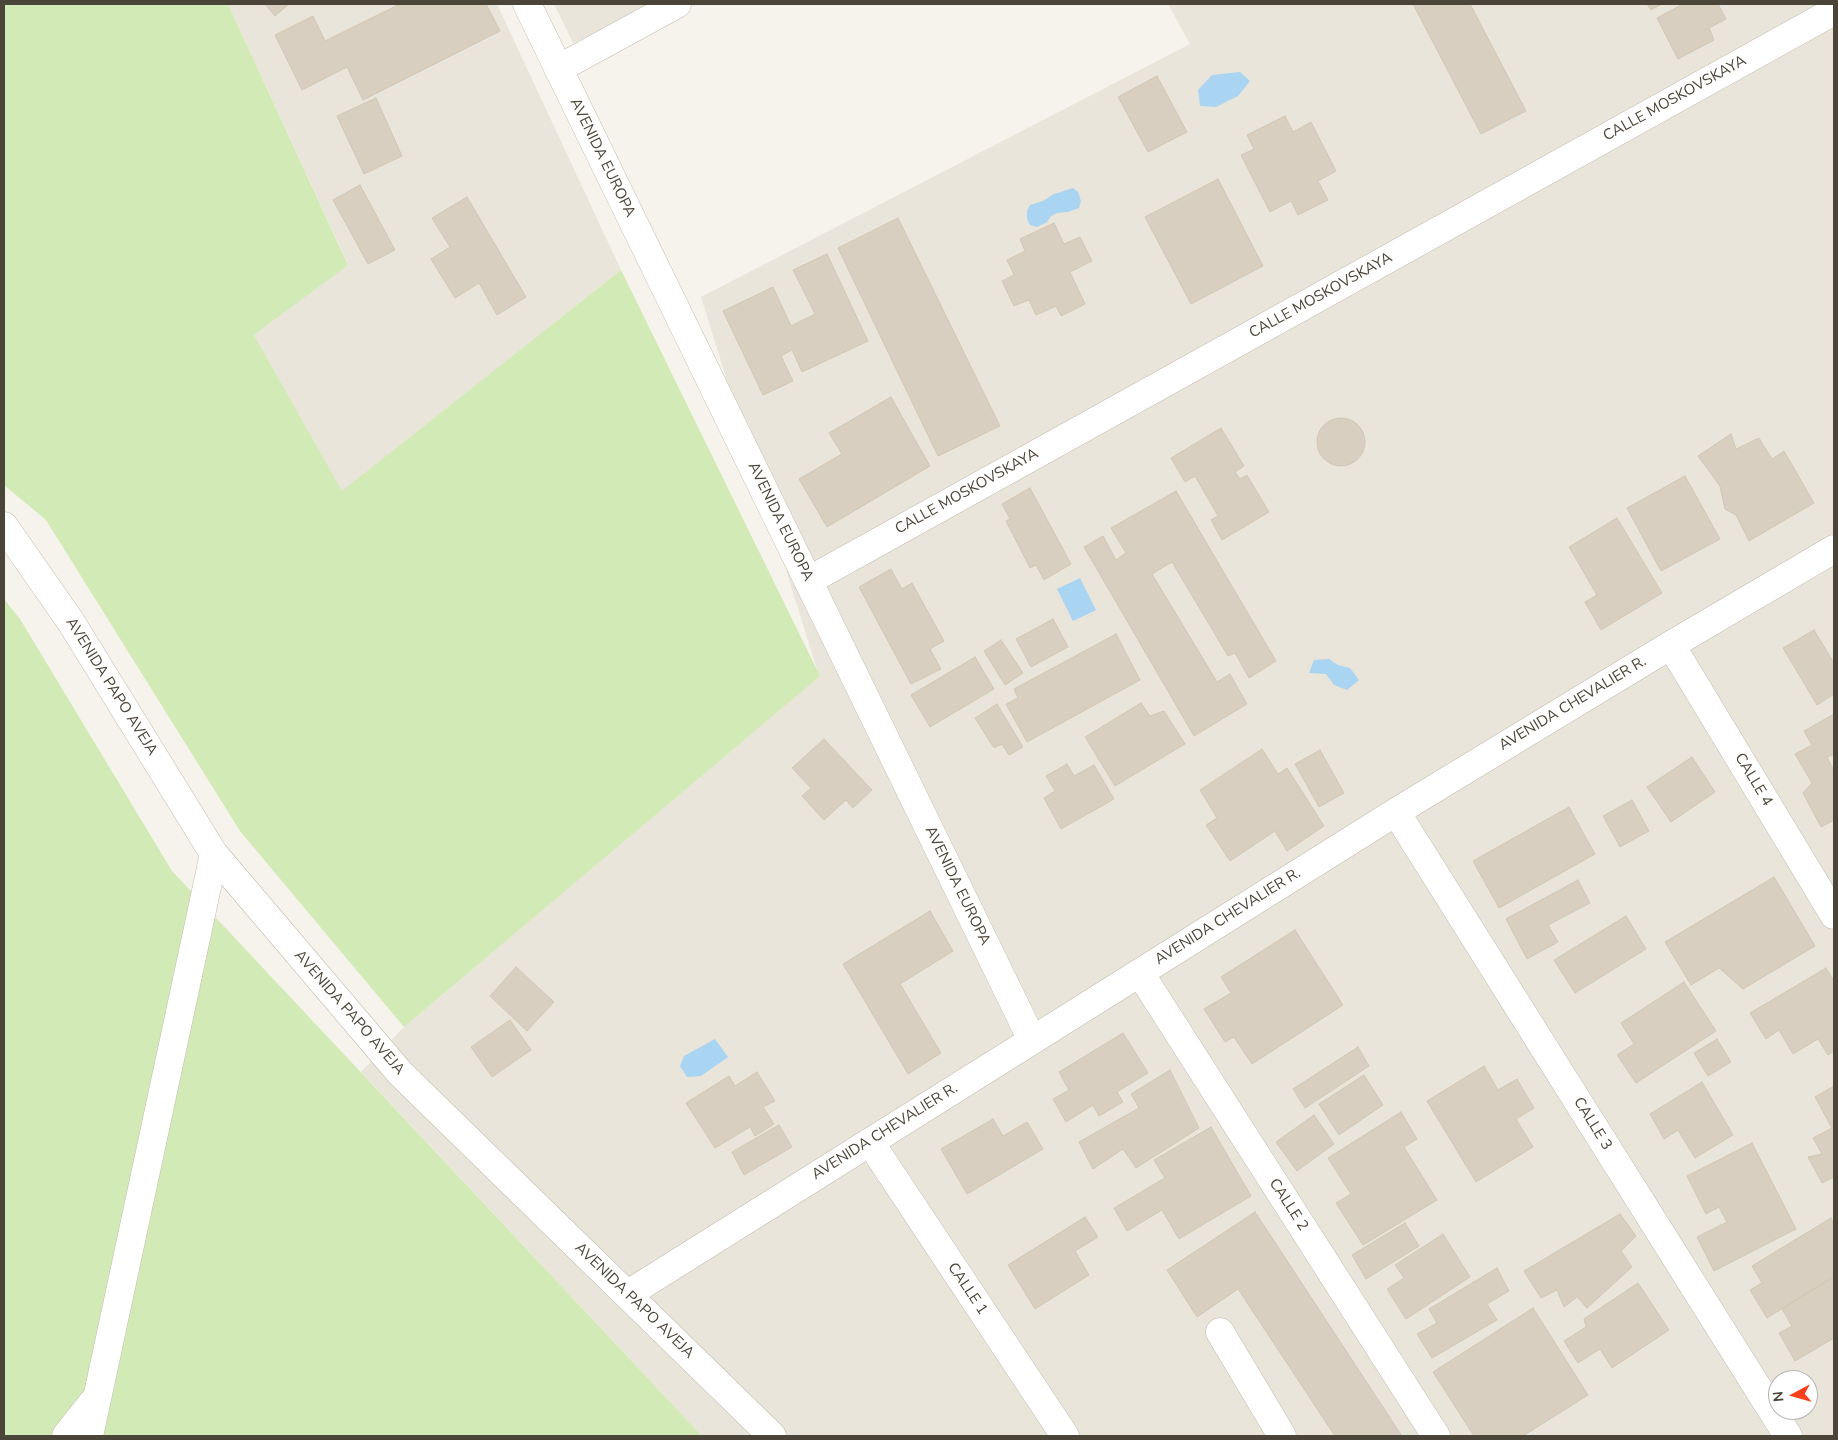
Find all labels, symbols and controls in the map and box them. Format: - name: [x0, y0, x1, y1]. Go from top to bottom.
- street label: CALLE MOSKOVSKAYA: [1600, 52, 1750, 146]
- street label: AVENIDA EUROPA: [565, 95, 639, 221]
- street label: CALLE MOSKOVSKAYA: [1246, 249, 1396, 343]
- street label: CALLE MOSKOVSKAYA: [892, 445, 1042, 539]
- street label: AVENIDA EUROPA: [743, 459, 817, 585]
- street label: AVENIDA PAPO AVEJA: [61, 615, 161, 759]
- street label: AVENIDA CHEVALIER R.: [1496, 653, 1650, 755]
- street label: CALLE 4: [1730, 750, 1776, 810]
- street label: AVENIDA EUROPA: [920, 823, 994, 949]
- street label: AVENIDA CHEVALIER R.: [1152, 865, 1304, 969]
- street label: AVENIDA PAPO AVEJA: [290, 947, 408, 1079]
- street label: AVENIDA CHEVALIER R.: [809, 1080, 961, 1184]
- street label: CALLE 3: [1569, 1094, 1615, 1154]
- street label: CALLE 2: [1264, 1176, 1312, 1234]
- street label: AVENIDA PAPO AVEJA: [571, 1239, 697, 1363]
- street label: CALLE 1: [943, 1260, 991, 1318]
- north arrow: [1768, 1370, 1818, 1420]
- text: N: [1769, 1390, 1789, 1403]

